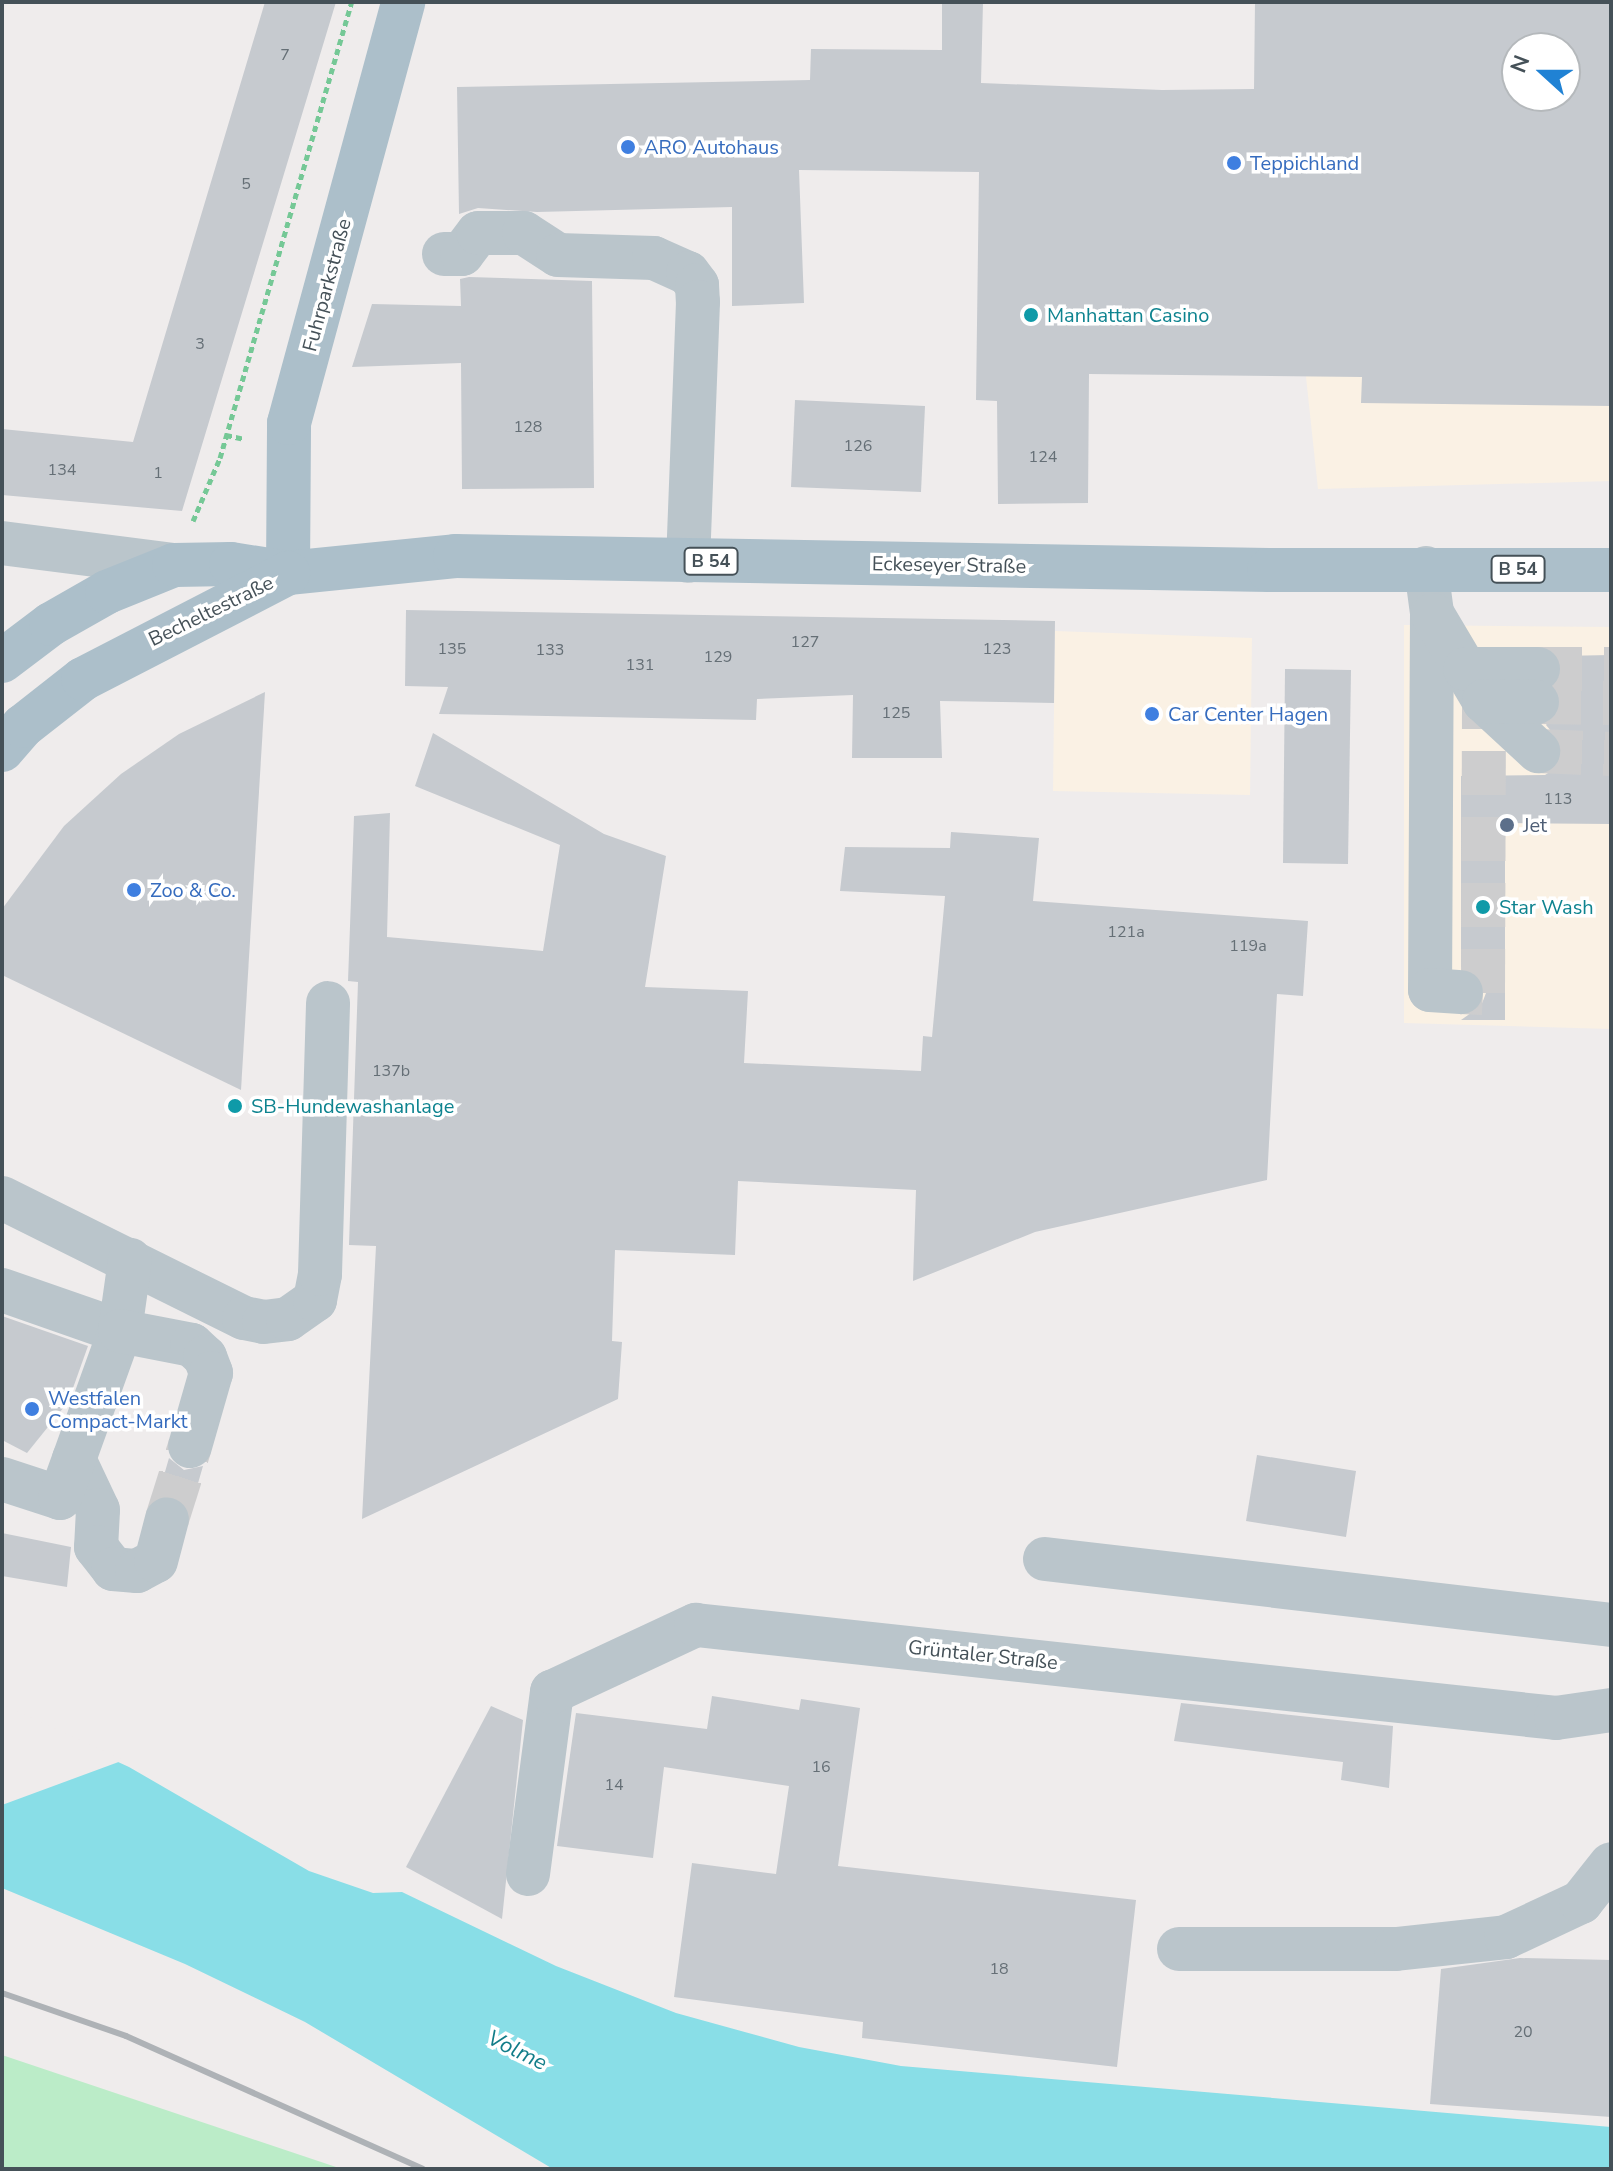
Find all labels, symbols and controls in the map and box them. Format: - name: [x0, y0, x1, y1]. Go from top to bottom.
- north arrow: [1501, 32, 1581, 112]
- house number: 7: [280, 45, 290, 65]
- text: N: [1504, 51, 1537, 77]
- place label: ARO Autohaus: [644, 135, 779, 159]
- marker: ARO Autohaus: [619, 138, 637, 156]
- place label: Teppichland: [1250, 151, 1359, 175]
- marker: Teppichland: [1225, 154, 1243, 172]
- house number: 5: [241, 174, 251, 194]
- street label: Fuhrparkstraße: [298, 216, 356, 354]
- place label: Manhattan Casino: [1047, 303, 1209, 327]
- marker: Manhattan Casino: [1022, 306, 1040, 324]
- house number: 3: [195, 334, 205, 354]
- house number: 128: [514, 417, 542, 437]
- house number: 126: [844, 436, 872, 456]
- house number: 124: [1029, 447, 1057, 467]
- house number: 134: [48, 460, 76, 480]
- house number: 1: [153, 463, 163, 483]
- road number: B 54: [683, 547, 739, 575]
- street label: Eckeseyer Straße: [872, 552, 1026, 578]
- road number: B 54: [1490, 555, 1546, 583]
- street label: Becheltestraße: [145, 570, 277, 652]
- house number: 127: [791, 632, 819, 652]
- house number: 135: [438, 639, 466, 659]
- house number: 123: [983, 639, 1011, 659]
- house number: 133: [536, 640, 564, 660]
- house number: 129: [704, 647, 732, 667]
- house number: 131: [626, 655, 654, 675]
- place label: Car Center Hagen: [1168, 702, 1328, 726]
- house number: 125: [882, 703, 910, 723]
- marker: Car Center Hagen: [1143, 705, 1161, 723]
- house number: 113: [1544, 789, 1572, 809]
- place label: Jet: [1523, 813, 1547, 837]
- marker: Jet: [1498, 816, 1516, 834]
- place label: Zoo & Co.: [150, 878, 236, 902]
- marker: Zoo & Co.: [125, 881, 143, 899]
- place label: Star Wash: [1499, 895, 1594, 919]
- marker: Star Wash: [1474, 898, 1492, 916]
- house number: 121a: [1107, 922, 1145, 942]
- house number: 119a: [1229, 936, 1267, 956]
- house number: 137b: [372, 1061, 410, 1081]
- place label: SB-Hundewashanlage: [251, 1094, 454, 1118]
- marker: SB-Hundewashanlage: [226, 1097, 244, 1115]
- place label: Westfalen Compact-Markt: [48, 1386, 187, 1433]
- marker: Westfalen Compact-Markt: [23, 1400, 41, 1418]
- street label: Grüntaler Straße: [907, 1635, 1059, 1675]
- house number: 16: [811, 1757, 831, 1777]
- house number: 14: [604, 1775, 624, 1795]
- house number: 18: [989, 1959, 1009, 1979]
- house number: 20: [1513, 2022, 1533, 2042]
- water label: Volme: [483, 2025, 551, 2077]

